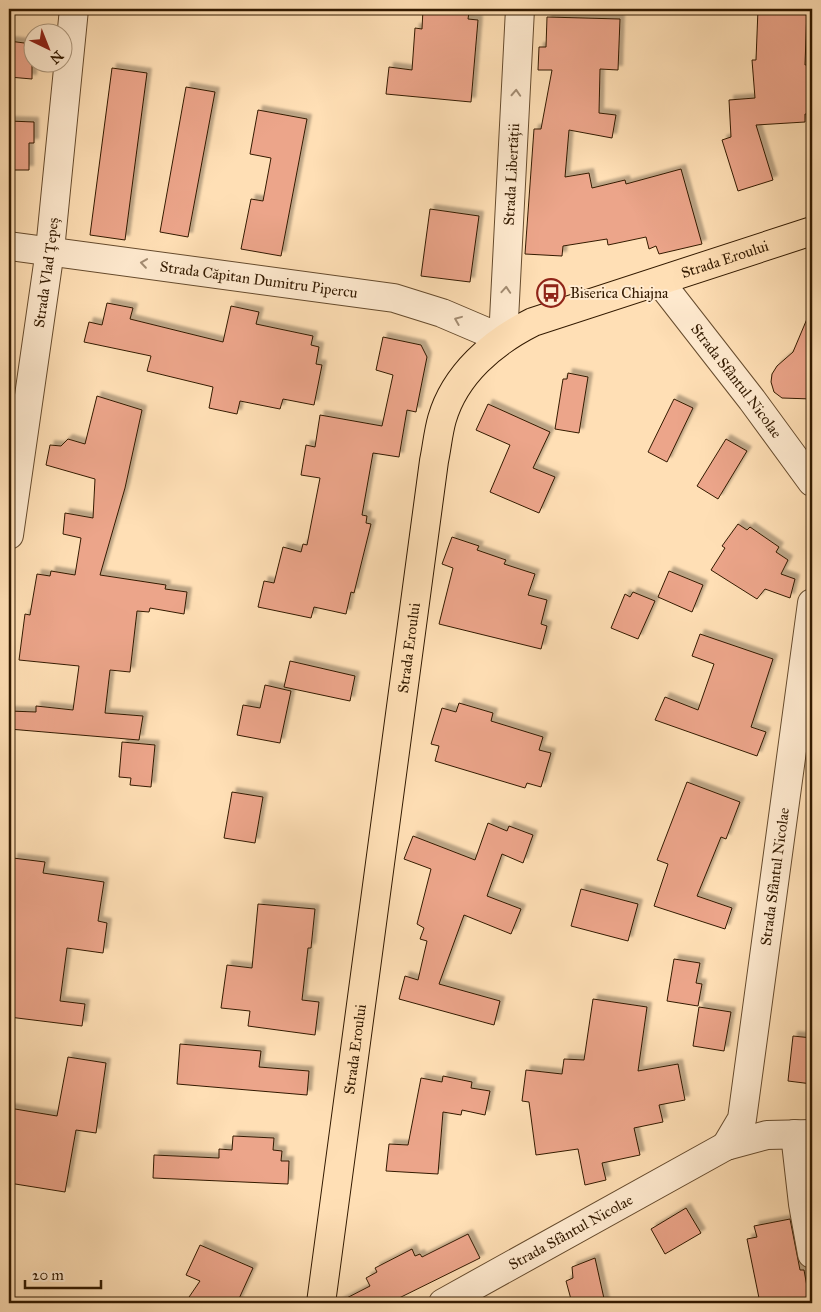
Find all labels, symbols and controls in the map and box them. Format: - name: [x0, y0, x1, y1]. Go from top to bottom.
- north arrow: [22, 22, 72, 72]
- text: N: [46, 47, 67, 67]
- one-way arrow: [510, 89, 521, 97]
- street label: Strada Libertății: [500, 123, 523, 226]
- street label: Strada Vlad Țepeș: [30, 217, 62, 329]
- street label: Strada Eroului: [679, 237, 771, 282]
- street label: Strada Căpitan Dumitru Pipercu: [159, 257, 359, 302]
- one-way arrow: [140, 259, 148, 269]
- bus stop icon: Biserica Chiajna: [536, 278, 566, 308]
- place label: Biserica Chiajna: [570, 284, 669, 302]
- one-way arrow: [501, 286, 512, 294]
- one-way arrow: [454, 315, 463, 326]
- street label: Strada Sfântul Nicolae: [687, 320, 786, 442]
- street label: Strada Eroului: [394, 602, 424, 694]
- street label: Strada Sfântul Nicolae: [757, 806, 793, 947]
- street label: Strada Eroului: [340, 1003, 370, 1096]
- street label: Strada Sfântul Nicolae: [505, 1191, 636, 1274]
- scale bar: [25, 1257, 101, 1289]
- text: 20 m: [32, 1266, 64, 1284]

